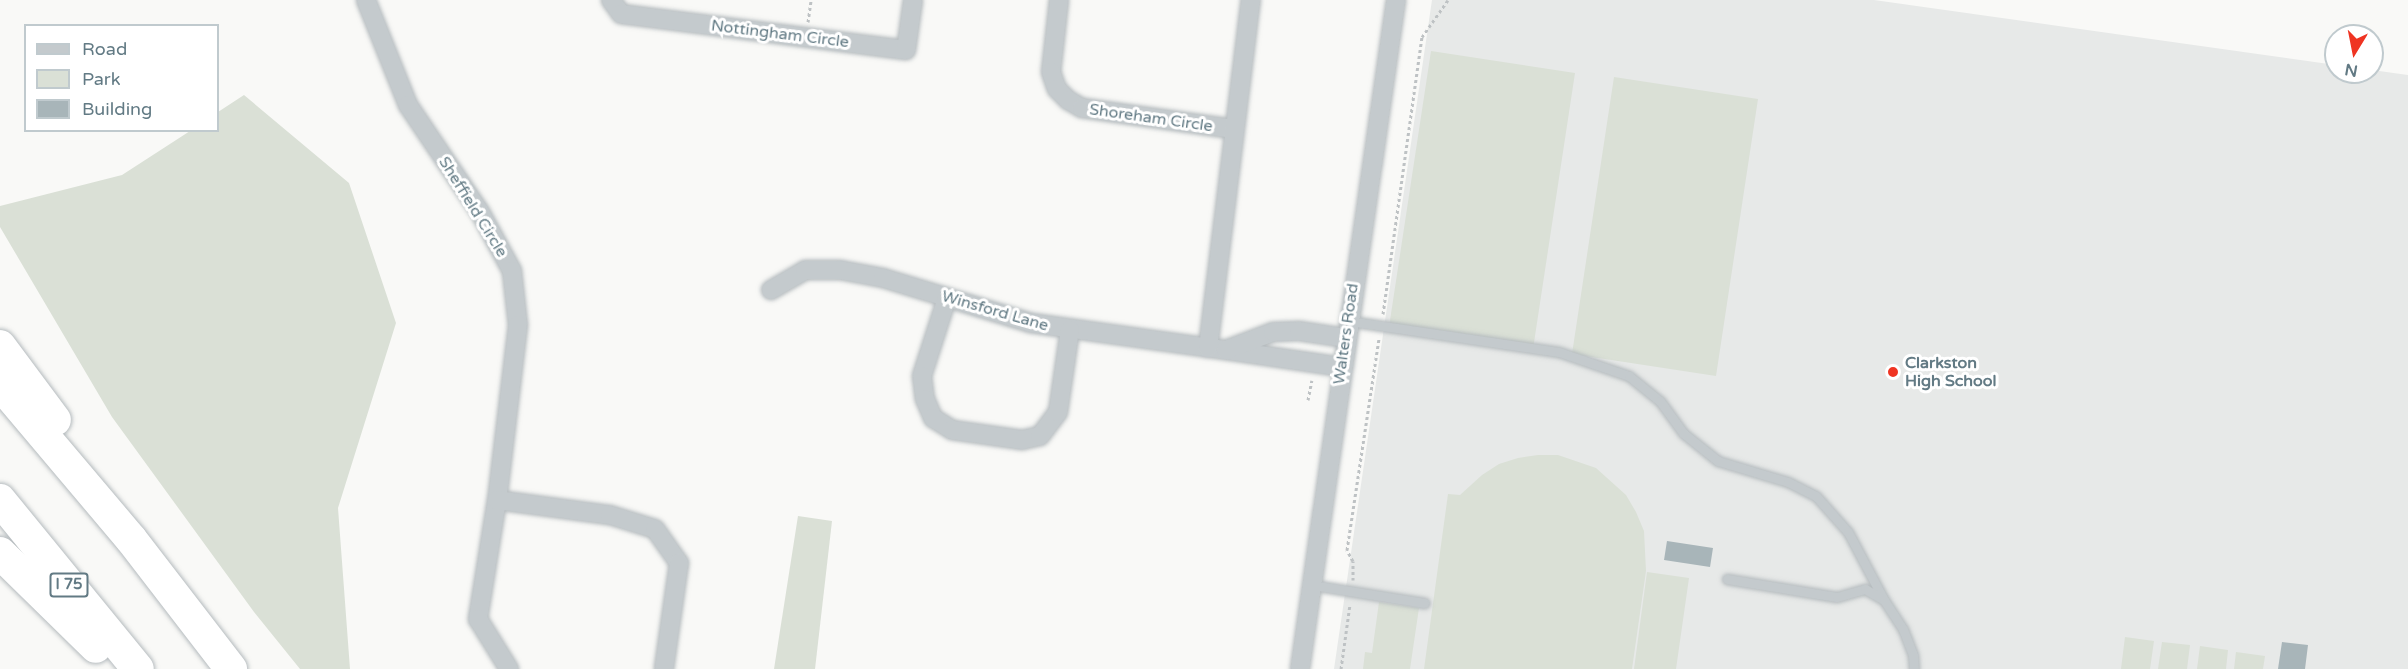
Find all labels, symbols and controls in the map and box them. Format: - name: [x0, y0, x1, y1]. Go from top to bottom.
- street label: Nottingham Circle: [710, 16, 850, 52]
- legend: [24, 24, 219, 132]
- north arrow: [2324, 24, 2384, 84]
- text: Road: [82, 38, 127, 60]
- text: N: [2343, 59, 2359, 81]
- text: Park: [82, 68, 120, 90]
- text: Building: [82, 98, 152, 120]
- street label: Shoreham Circle: [1088, 100, 1214, 136]
- street label: Sheffield Circle: [434, 153, 512, 261]
- street label: Walters Road: [1329, 282, 1363, 386]
- street label: Winsford Lane: [940, 287, 1050, 335]
- place label: Clarkston High School: [1905, 353, 1996, 391]
- marker: Clarkston High School: [1886, 365, 1900, 379]
- road number: I 75: [48, 573, 90, 597]

